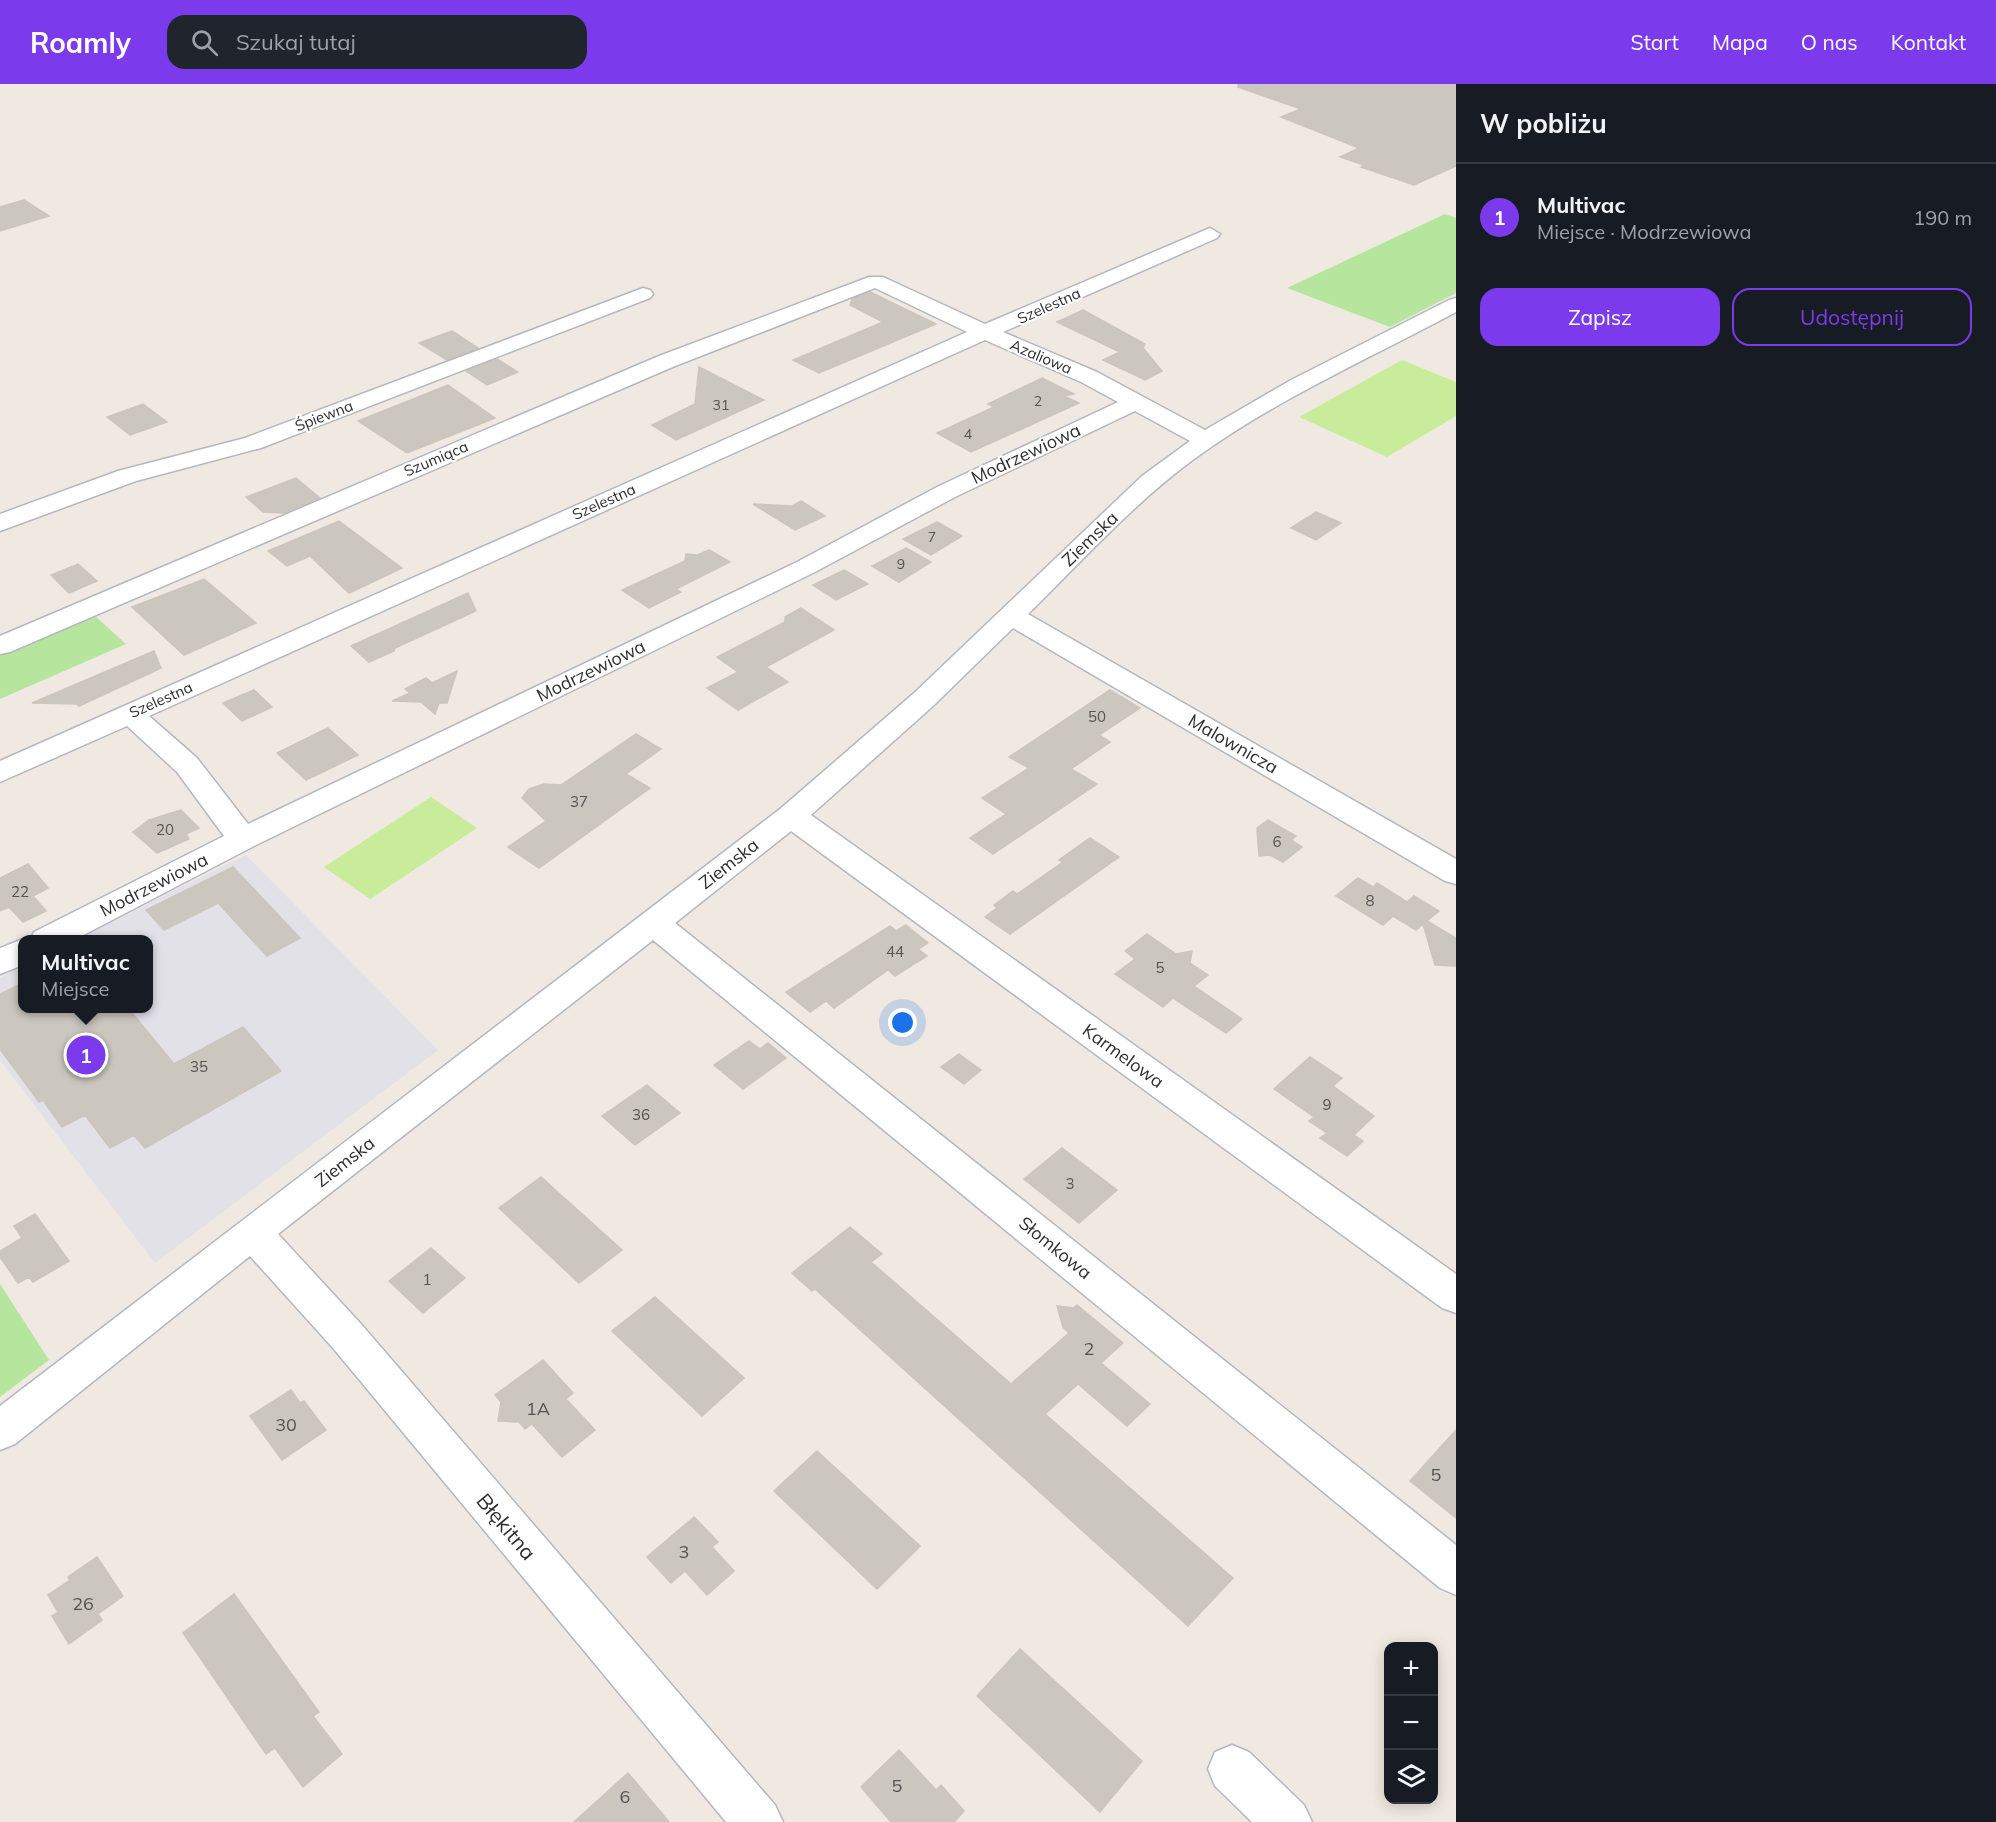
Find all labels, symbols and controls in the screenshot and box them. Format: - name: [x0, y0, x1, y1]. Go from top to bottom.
- search box: [167, 15, 587, 69]
- text: Roamly: [30, 25, 131, 60]
- icon: search: [188, 26, 221, 59]
- text: Szukaj tutaj: [236, 28, 356, 56]
- text: Start: [1630, 29, 1679, 55]
- text: Mapa: [1712, 29, 1768, 55]
- text: O nas: [1801, 29, 1858, 55]
- text: Kontakt: [1891, 29, 1966, 55]
- text: W pobliżu: [1480, 107, 1607, 140]
- text: Multivac: [1537, 191, 1626, 219]
- text: 1: [1494, 205, 1506, 230]
- text: 190 m: [1913, 205, 1972, 230]
- text: Miejsce · Modrzewiowa: [1537, 219, 1752, 244]
- street label: Szelestna: [1014, 283, 1083, 328]
- button: Zapisz: [1480, 288, 1720, 346]
- button: Udostępnij: [1732, 288, 1972, 346]
- street label: Azaliowa: [1007, 335, 1075, 378]
- house number: 2: [1034, 392, 1042, 410]
- street label: Śpiewna: [292, 396, 356, 435]
- house number: 31: [713, 396, 729, 414]
- street label: Modrzewiowa: [967, 418, 1084, 489]
- house number: 4: [964, 425, 973, 443]
- street label: Szumiąca: [401, 437, 471, 481]
- street label: Szelestna: [569, 479, 638, 524]
- street label: Ziemska: [1057, 506, 1123, 571]
- house number: 7: [928, 528, 936, 546]
- house number: 9: [897, 555, 905, 573]
- street label: Modrzewiowa: [533, 634, 649, 707]
- street label: Szelestna: [126, 677, 195, 722]
- house number: 50: [1088, 707, 1106, 726]
- street label: Malownicza: [1184, 709, 1282, 779]
- house number: 37: [570, 792, 588, 811]
- house number: 20: [156, 820, 174, 839]
- house number: 6: [1272, 832, 1282, 851]
- street label: Ziemska: [694, 833, 763, 894]
- street label: Modrzewiowa: [96, 847, 212, 922]
- house number: 22: [11, 882, 29, 901]
- house number: 8: [1365, 891, 1375, 910]
- popup: [18, 935, 153, 1013]
- house number: 44: [886, 942, 904, 961]
- text: Multivac: [41, 948, 130, 976]
- house number: 5: [1155, 958, 1165, 977]
- text: Miejsce: [41, 976, 109, 1001]
- your location: [888, 1008, 917, 1037]
- street label: Karmelowa: [1078, 1018, 1169, 1093]
- pin: 1: [66, 1032, 106, 1078]
- house number: 35: [190, 1057, 208, 1076]
- house number: 9: [1322, 1095, 1332, 1114]
- house number: 36: [632, 1105, 650, 1124]
- street label: Ziemska: [310, 1131, 379, 1192]
- house number: 3: [1065, 1174, 1075, 1193]
- street label: Słomkowa: [1014, 1211, 1096, 1284]
- house number: 1: [422, 1270, 432, 1289]
- house number: 2: [1084, 1337, 1094, 1360]
- house number: 1A: [526, 1397, 550, 1420]
- house number: 30: [275, 1413, 297, 1436]
- house number: 5: [1431, 1463, 1442, 1486]
- street label: Błękitna: [471, 1488, 542, 1565]
- house number: 3: [679, 1540, 689, 1563]
- house number: 26: [72, 1592, 94, 1615]
- map controls: [1384, 1642, 1438, 1804]
- button: +: [1384, 1642, 1438, 1696]
- button: −: [1384, 1696, 1438, 1750]
- button: layers: [1384, 1750, 1438, 1804]
- house number: 5: [892, 1774, 903, 1797]
- house number: 6: [620, 1785, 630, 1808]

